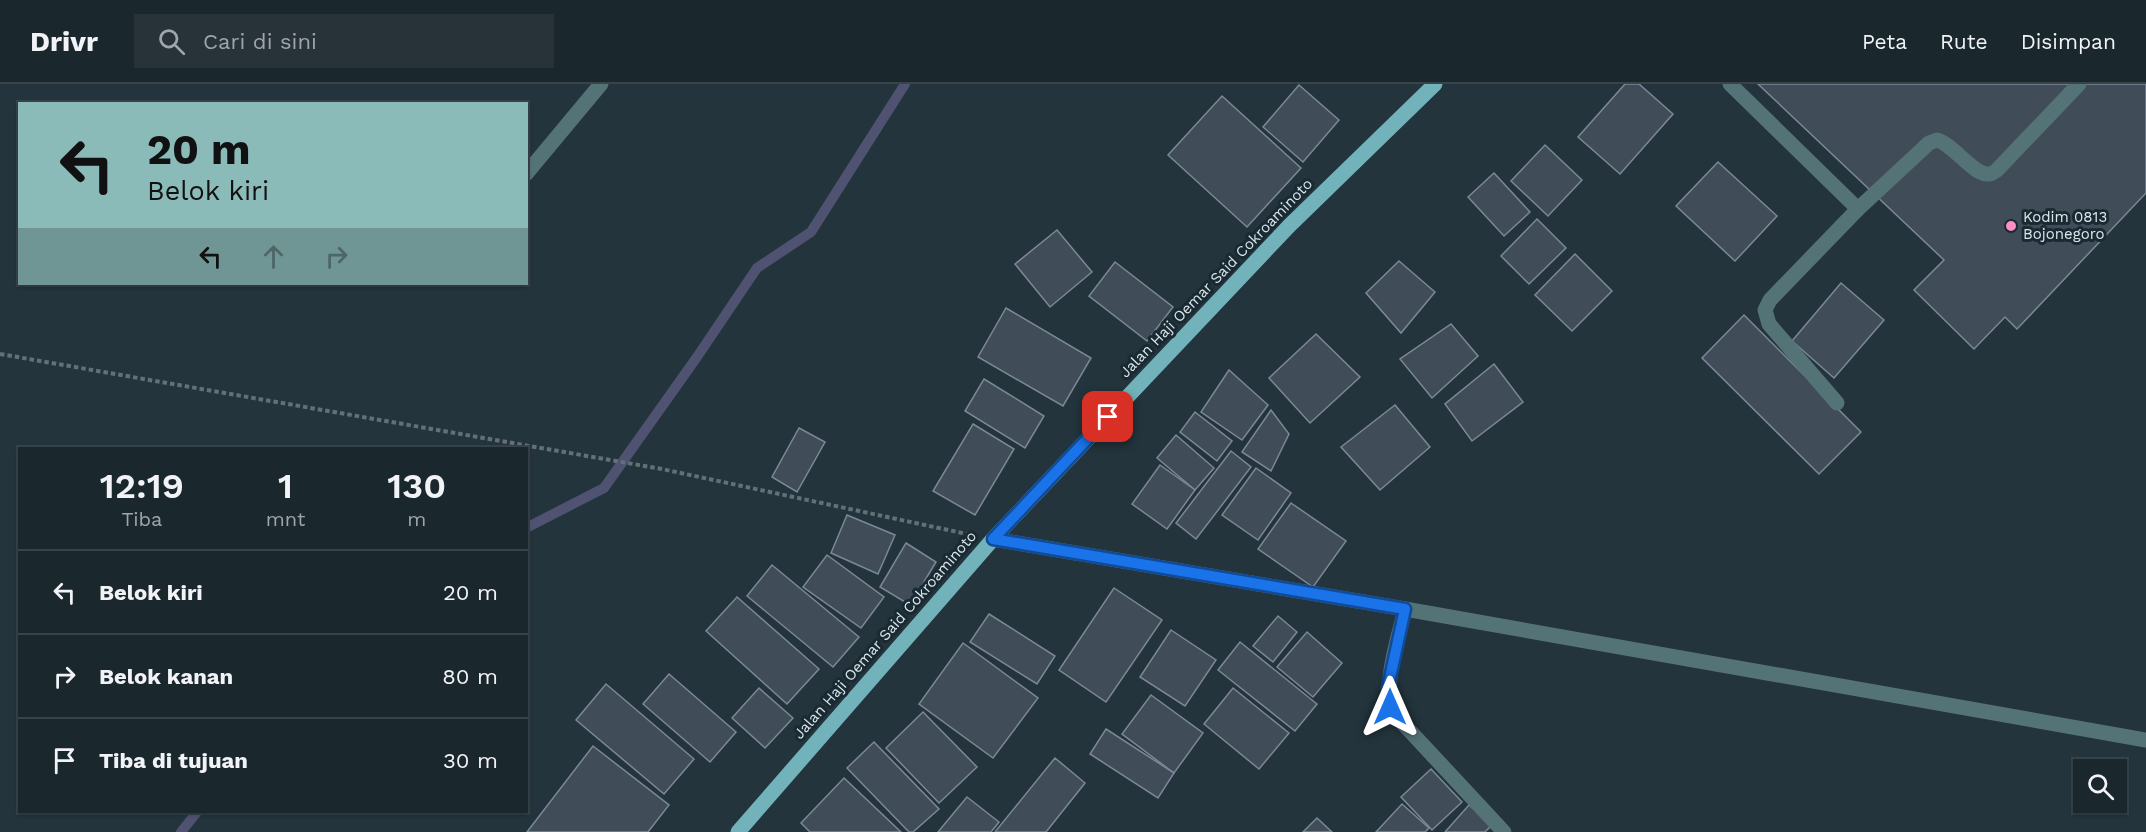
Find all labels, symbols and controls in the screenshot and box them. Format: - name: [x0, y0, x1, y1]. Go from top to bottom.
- search box: [134, 14, 554, 68]
- text: Drivr: [30, 25, 98, 58]
- icon: search: [155, 25, 188, 58]
- text: Cari di sini: [203, 29, 317, 54]
- text: Peta: [1862, 29, 1907, 54]
- text: Rute: [1940, 29, 1988, 54]
- text: Disimpan: [2021, 29, 2116, 54]
- text: 20 m: [147, 125, 251, 174]
- icon: left: [48, 126, 126, 204]
- text: Belok kiri: [147, 175, 269, 207]
- street label: Jalan Haji Oemar Said Cokroaminoto: [1116, 175, 1316, 381]
- place label: Kodim 0813 Bojonegoro: [2023, 208, 2107, 243]
- marker: Kodim 0813 Bojonegoro: [2004, 219, 2018, 233]
- icon: left: [194, 240, 227, 273]
- icon: ahead: [257, 240, 290, 273]
- icon: right: [320, 240, 353, 273]
- pin: [1082, 391, 1133, 442]
- icon: arrive: [1091, 400, 1124, 433]
- text: 12:19: [100, 465, 184, 507]
- text: 1: [278, 465, 293, 507]
- text: 130: [387, 465, 446, 507]
- text: Tiba: [121, 507, 162, 531]
- text: mnt: [266, 507, 305, 531]
- text: m: [407, 507, 426, 531]
- street label: Jalan Haji Oemar Said Cokroaminoto: [790, 527, 980, 743]
- icon: left: [48, 576, 81, 609]
- text: Belok kiri: [99, 580, 203, 605]
- text: 20 m: [443, 580, 498, 605]
- icon: right: [48, 660, 81, 693]
- text: Belok kanan: [99, 664, 233, 689]
- text: 80 m: [442, 664, 498, 689]
- position arrow: [1358, 675, 1422, 739]
- icon: arrive: [48, 744, 81, 777]
- text: Tiba di tujuan: [99, 748, 248, 773]
- text: 30 m: [443, 748, 498, 773]
- map controls: [2073, 759, 2127, 813]
- button: search: [2073, 759, 2127, 813]

